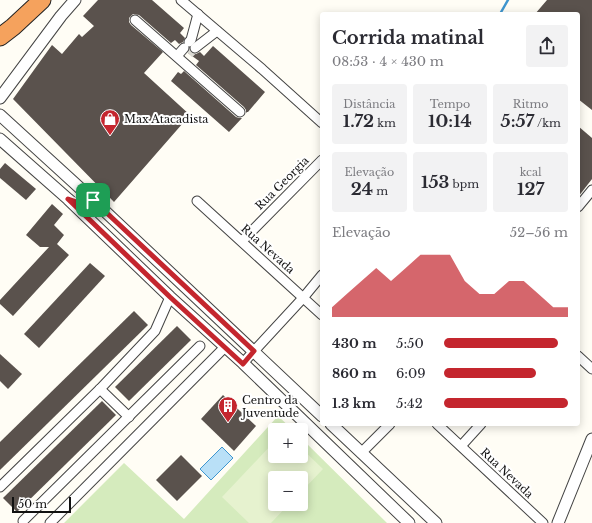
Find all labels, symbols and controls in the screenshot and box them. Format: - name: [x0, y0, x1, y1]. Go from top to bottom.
- button: share: [526, 25, 568, 67]
- text: Corrida matinal: [332, 27, 484, 49]
- text: 08:53 · 4 × 430 m: [332, 53, 444, 70]
- text: Distância: [343, 97, 395, 111]
- text: Tempo: [430, 97, 470, 111]
- text: Ritmo: [513, 97, 548, 111]
- shop icon: Max Atacadista: [99, 108, 121, 136]
- text: 1.72: [343, 111, 374, 132]
- text: 10:14: [428, 111, 472, 132]
- text: 5:57: [501, 111, 534, 132]
- place label: Max Atacadista: [124, 112, 209, 126]
- text: km: [374, 116, 396, 130]
- text: /km: [534, 116, 561, 130]
- street label: Rua Georgia: [252, 153, 312, 213]
- text: Elevação: [345, 165, 394, 179]
- text: kcal: [520, 165, 542, 179]
- text: 153: [421, 172, 449, 193]
- text: bpm: [449, 177, 479, 191]
- text: 24: [351, 179, 373, 200]
- text: 127: [517, 179, 544, 200]
- pin: [76, 183, 110, 217]
- text: m: [373, 184, 388, 198]
- icon: arrive: [82, 189, 104, 211]
- street label: Rua Nevada: [238, 221, 298, 277]
- text: Elevação: [332, 224, 391, 241]
- text: 52–56 m: [510, 224, 568, 241]
- text: 430 m: [332, 335, 377, 352]
- text: 5:50: [396, 335, 424, 352]
- text: 860 m: [332, 365, 377, 382]
- text: 6:09: [396, 365, 426, 382]
- place label: Centro da Juventude: [240, 393, 299, 420]
- building icon: Centro da Juventude: [217, 395, 239, 423]
- text: 1.3 km: [332, 395, 376, 412]
- text: 5:42: [396, 395, 423, 412]
- map controls: [268, 423, 308, 511]
- button: +: [268, 423, 308, 463]
- street label: Rua Nevada: [478, 445, 537, 502]
- button: −: [268, 471, 308, 511]
- scale bar: [12, 495, 71, 514]
- text: 50 m: [18, 497, 47, 511]

